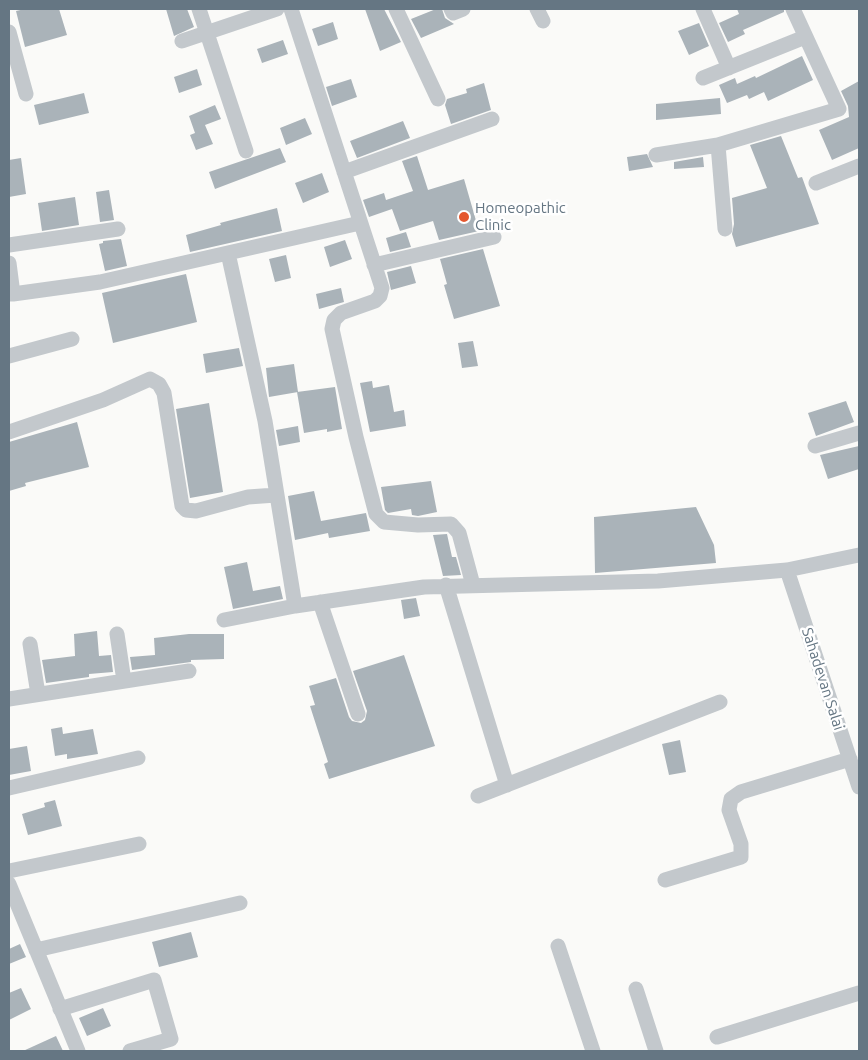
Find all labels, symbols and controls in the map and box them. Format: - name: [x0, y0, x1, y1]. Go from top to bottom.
- place label: Homeopathic Clinic: [475, 199, 566, 234]
- marker: Homeopathic Clinic: [457, 210, 471, 224]
- street label: Sahadevan Salai: [798, 625, 848, 733]

